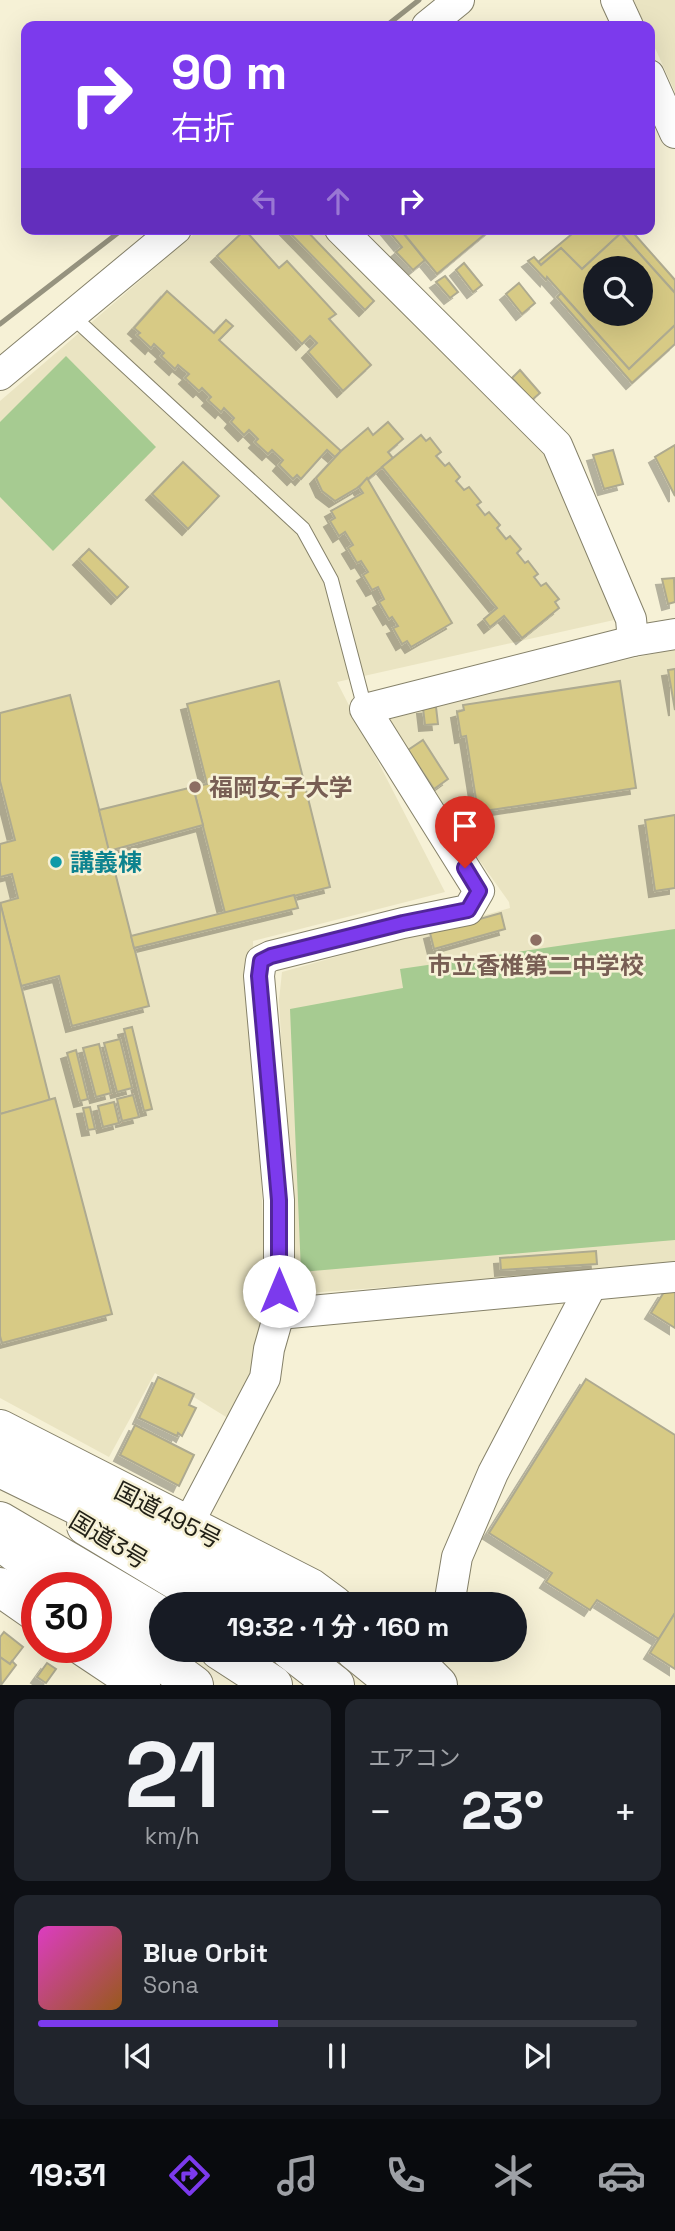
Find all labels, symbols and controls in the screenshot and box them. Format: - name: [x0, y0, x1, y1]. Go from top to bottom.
- text: 90 m: [171, 41, 287, 103]
- icon: right: [56, 49, 147, 140]
- text: 右折: [171, 108, 235, 148]
- icon: left: [246, 182, 284, 220]
- icon: ahead: [319, 182, 357, 220]
- icon: right: [392, 182, 430, 220]
- map controls: [583, 256, 653, 326]
- button: search: [583, 256, 653, 326]
- place label: 福岡女子大学: [209, 772, 353, 803]
- marker: 福岡女子大学: [187, 779, 203, 795]
- pin: [435, 796, 495, 868]
- icon: arrive: [446, 807, 484, 845]
- place label: 講義棟: [70, 847, 142, 878]
- marker: 講義棟: [48, 854, 64, 870]
- marker: 市立香椎第二中学校: [528, 932, 544, 948]
- place label: 市立香椎第二中学校: [428, 950, 644, 981]
- position arrow: [242, 1254, 316, 1328]
- street label: 国道495号: [109, 1475, 227, 1555]
- street label: 国道3号: [64, 1504, 154, 1576]
- speed limit sign: 30: [21, 1572, 112, 1663]
- text: 19:32 · 1 分 · 160 m: [227, 1610, 449, 1644]
- text: 21: [125, 1717, 220, 1834]
- text: エアコン: [369, 1743, 461, 1773]
- text: 23°: [461, 1778, 544, 1844]
- text: −: [369, 1788, 392, 1836]
- text: +: [613, 1788, 637, 1836]
- text: km/h: [145, 1821, 200, 1851]
- text: Blue Orbit: [143, 1936, 268, 1970]
- text: Sona: [143, 1970, 199, 2000]
- icon: previous: [119, 2037, 157, 2075]
- icon: pause: [318, 2037, 356, 2075]
- icon: next: [518, 2037, 556, 2075]
- icon: directions: [165, 2151, 214, 2200]
- icon: music: [273, 2151, 322, 2200]
- icon: phone: [381, 2151, 430, 2200]
- icon: climate: [489, 2151, 538, 2200]
- icon: car: [597, 2151, 646, 2200]
- text: 19:31: [29, 2155, 107, 2195]

